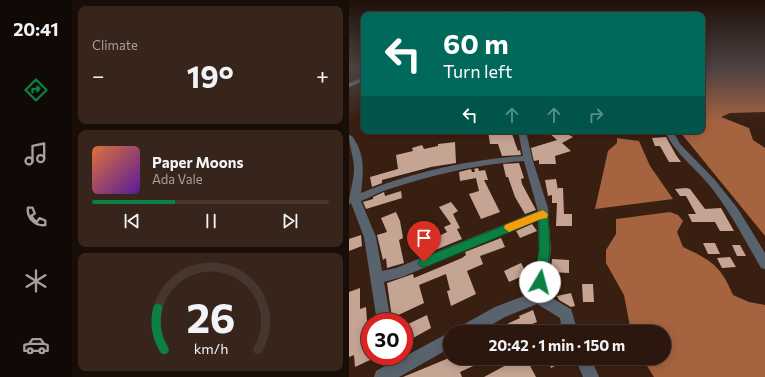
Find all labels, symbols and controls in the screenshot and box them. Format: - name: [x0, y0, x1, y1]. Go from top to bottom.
- text: 20:41: [13, 18, 59, 40]
- text: 60 m: [443, 26, 509, 60]
- icon: left: [377, 28, 429, 80]
- text: Climate: [92, 37, 138, 53]
- text: 19°: [187, 57, 234, 94]
- text: Turn left: [443, 60, 512, 82]
- text: −: [92, 62, 105, 89]
- text: +: [316, 62, 329, 89]
- icon: directions: [22, 76, 50, 104]
- icon: left: [459, 104, 481, 126]
- icon: ahead: [501, 104, 523, 126]
- icon: ahead: [543, 104, 565, 126]
- icon: right: [585, 104, 607, 126]
- icon: music: [22, 140, 50, 168]
- text: Paper Moons: [152, 153, 243, 171]
- text: Ada Vale: [152, 171, 203, 187]
- icon: phone: [22, 203, 50, 231]
- icon: previous: [121, 210, 143, 232]
- icon: pause: [200, 210, 222, 232]
- icon: next: [279, 210, 301, 232]
- pin: [407, 221, 441, 262]
- icon: arrive: [413, 227, 435, 249]
- position arrow: [519, 261, 561, 303]
- icon: climate: [22, 267, 50, 295]
- text: 26: [186, 291, 235, 342]
- speed limit sign: 30: [361, 313, 413, 365]
- icon: car: [22, 331, 50, 359]
- text: 20:42 · 1 min · 150 m: [489, 336, 625, 354]
- text: km/h: [193, 339, 228, 357]

